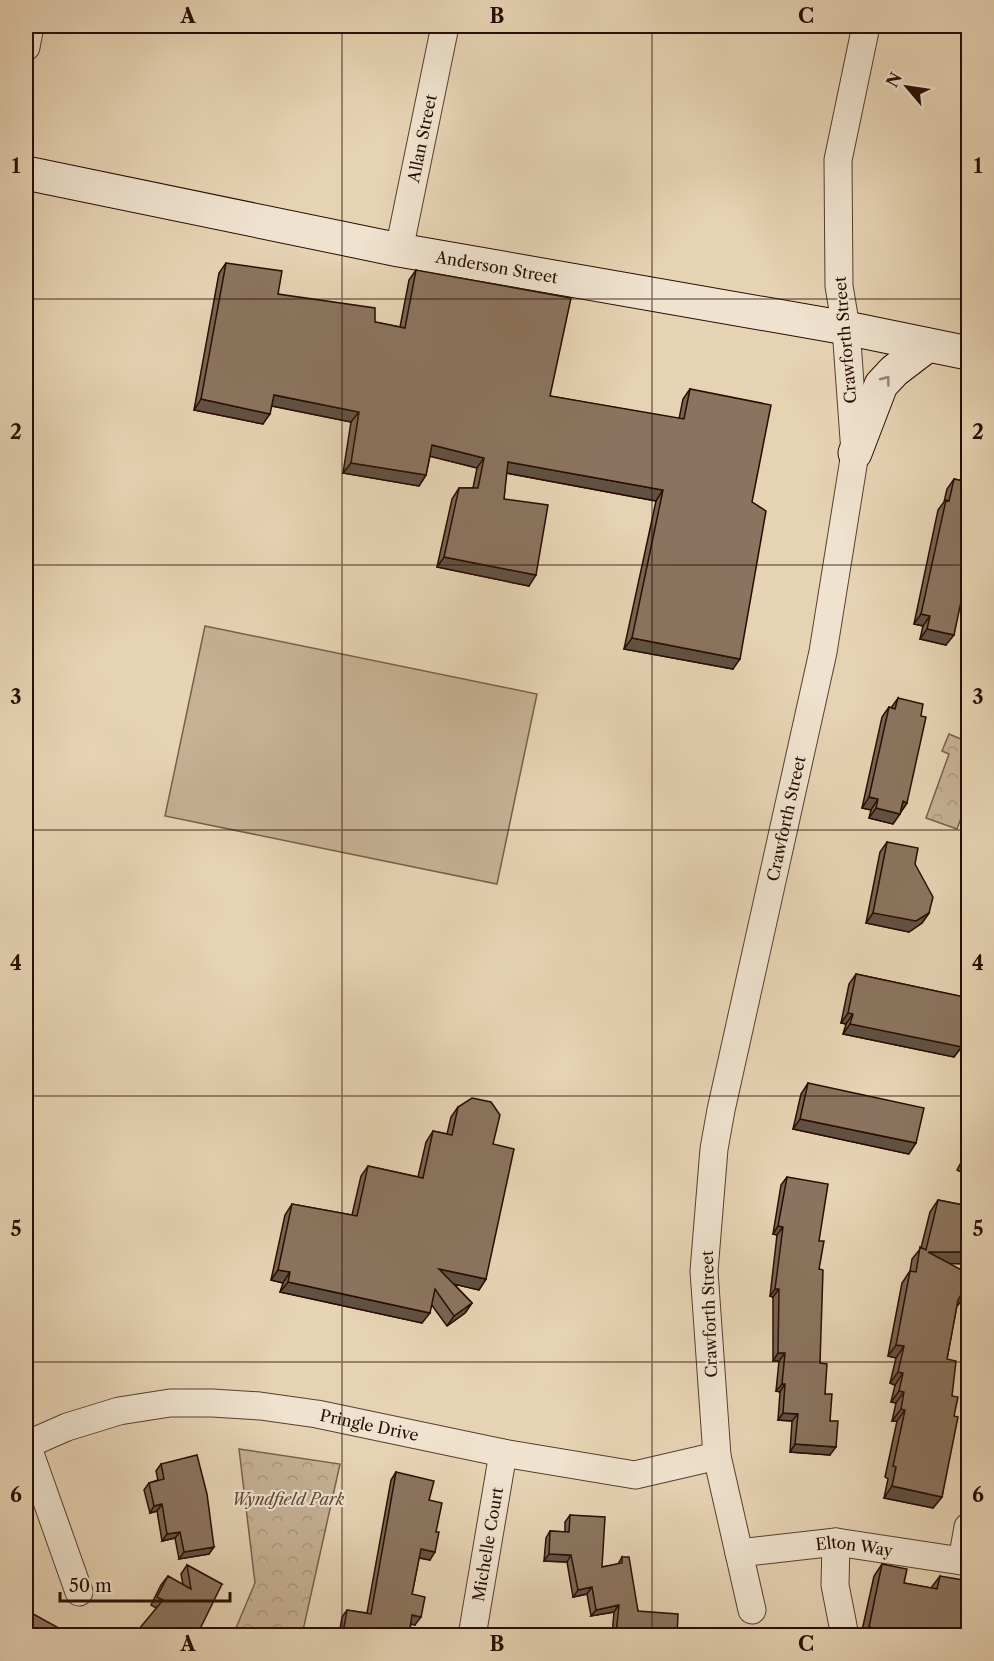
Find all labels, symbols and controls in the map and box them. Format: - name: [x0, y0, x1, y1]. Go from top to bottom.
- text: A: [179, 4, 196, 28]
- text: B: [490, 4, 505, 28]
- text: C: [798, 4, 814, 28]
- north arrow: [877, 57, 937, 117]
- text: N: [882, 69, 906, 91]
- street label: Allan Street: [403, 92, 441, 185]
- text: 1: [12, 154, 21, 178]
- text: 1: [974, 154, 983, 178]
- street label: Anderson Street: [433, 246, 560, 288]
- street label: Crawforth Street: [829, 275, 861, 404]
- one-way arrow: [879, 376, 890, 387]
- text: 2: [10, 420, 22, 444]
- text: 2: [972, 420, 984, 444]
- text: 3: [10, 685, 22, 709]
- text: 3: [972, 685, 984, 709]
- street label: Crawforth Street: [762, 754, 810, 883]
- text: 4: [10, 951, 22, 975]
- text: 4: [972, 951, 984, 975]
- text: 5: [10, 1217, 22, 1241]
- text: 5: [972, 1217, 984, 1241]
- street label: Crawforth Street: [697, 1250, 721, 1378]
- street label: Pringle Drive: [318, 1405, 421, 1445]
- text: 6: [10, 1483, 22, 1507]
- text: 6: [972, 1483, 984, 1507]
- street label: Michelle Court: [468, 1485, 507, 1603]
- park label: Wyndfield Park: [232, 1489, 345, 1509]
- street label: Elton Way: [814, 1532, 895, 1561]
- scale bar: [60, 1565, 230, 1603]
- text: 50 m: [69, 1575, 112, 1597]
- text: A: [179, 1632, 196, 1656]
- text: B: [490, 1632, 505, 1656]
- text: C: [798, 1632, 814, 1656]

